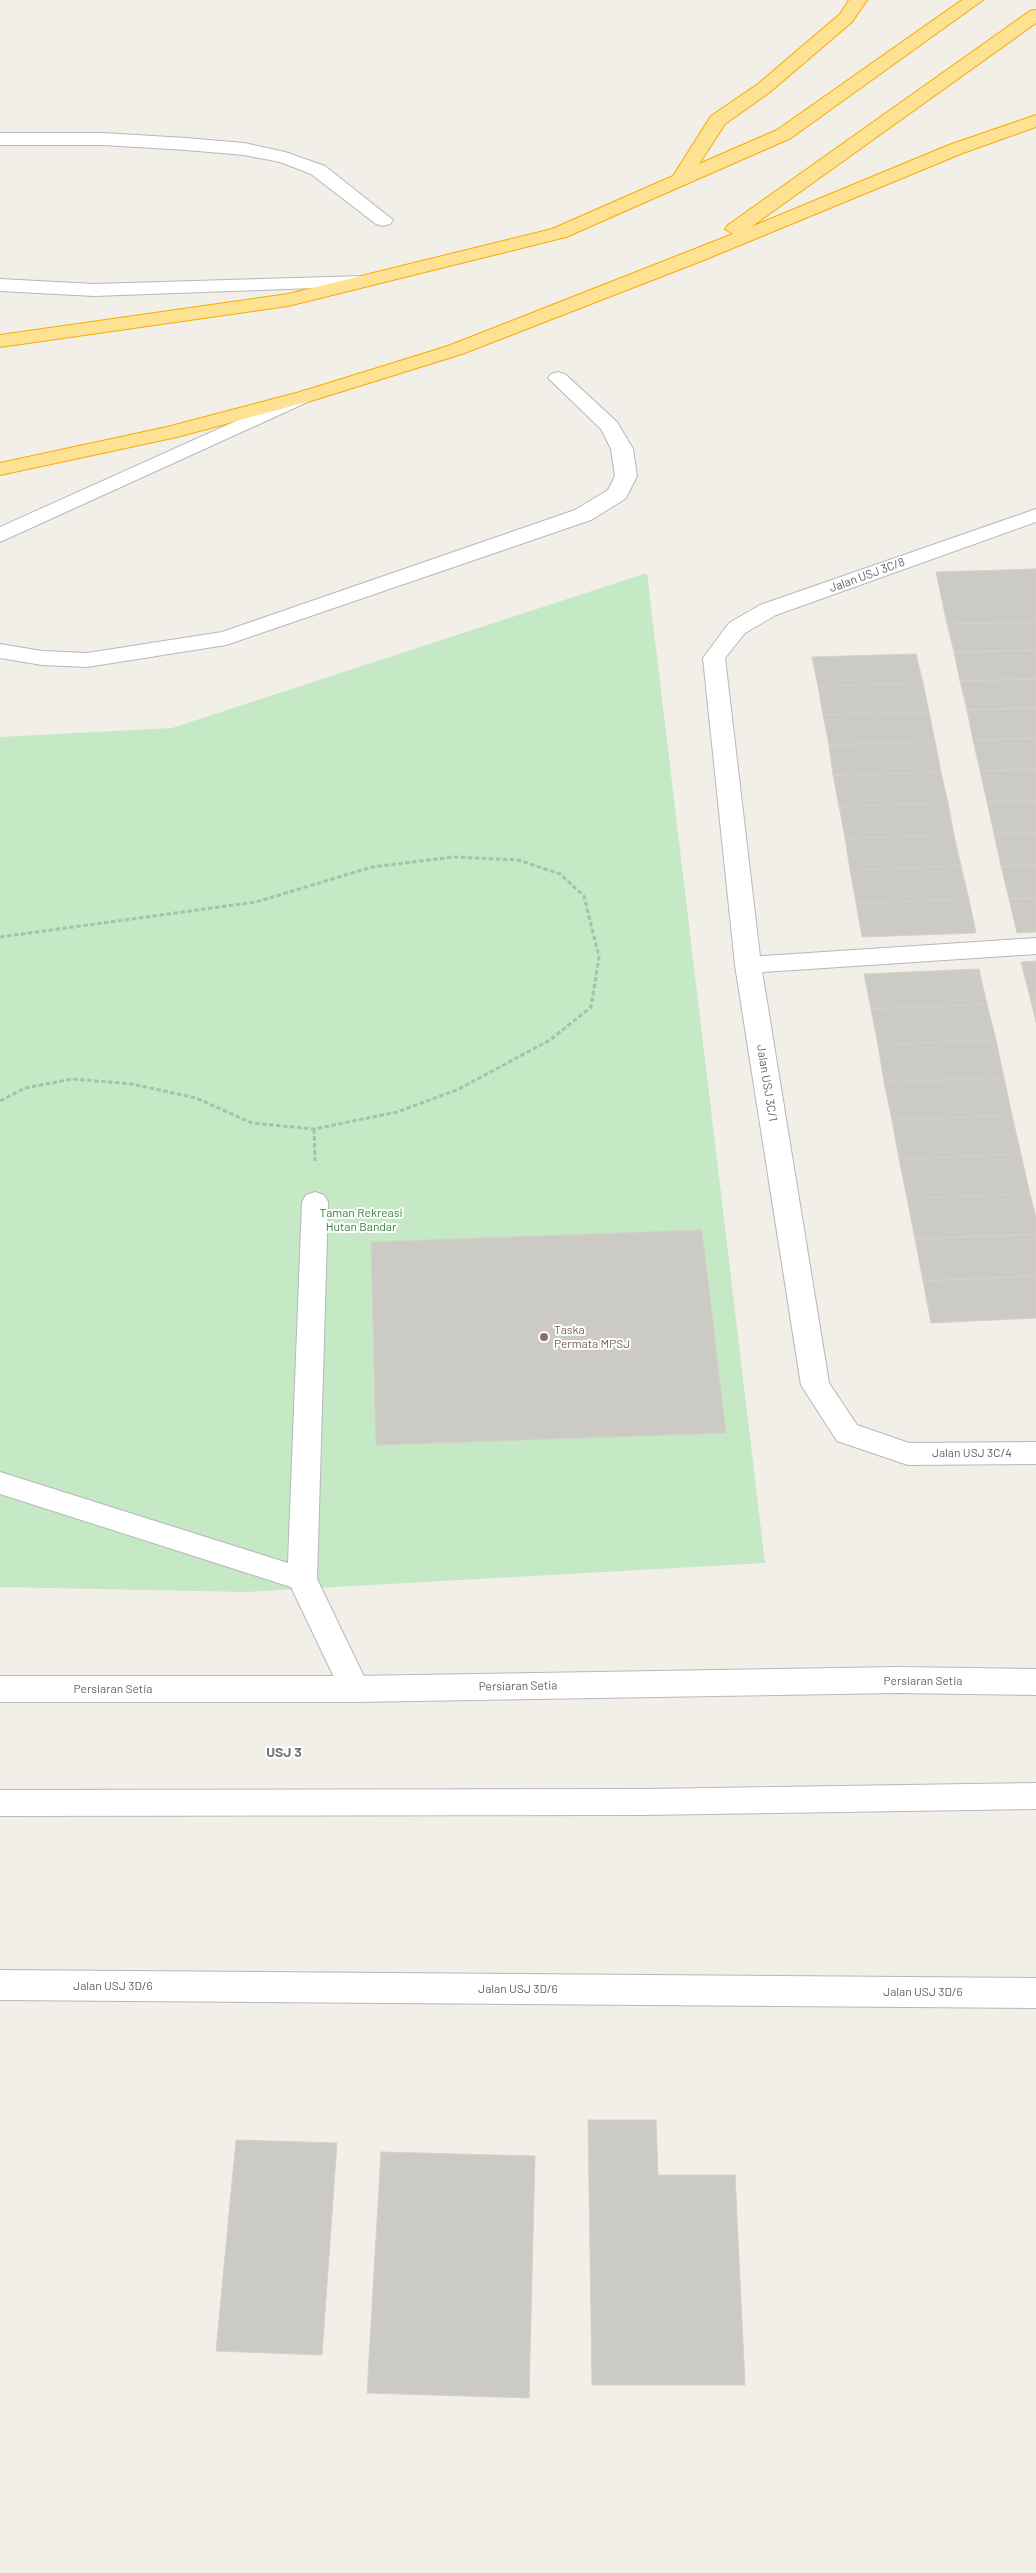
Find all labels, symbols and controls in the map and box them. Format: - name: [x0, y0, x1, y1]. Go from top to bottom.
- street label: Jalan USJ 3C/8: [827, 555, 907, 595]
- street label: Jalan USJ 3C/1: [754, 1044, 780, 1122]
- park label: Taman Rekreasi Hutan Bandar: [319, 1206, 403, 1234]
- place label: Taska Permata MPSJ: [554, 1323, 630, 1351]
- marker: Taska Permata MPSJ: [538, 1331, 550, 1343]
- street label: Jalan USJ 3C/4: [932, 1446, 1012, 1460]
- street label: Persiaran Setia: [884, 1674, 962, 1688]
- street label: Persiaran Setia: [478, 1678, 558, 1694]
- street label: Persiaran Setia: [74, 1682, 152, 1696]
- district label: USJ 3: [266, 1744, 302, 1760]
- street label: Jalan USJ 3D/6: [73, 1979, 153, 1993]
- street label: Jalan USJ 3D/6: [478, 1982, 558, 1996]
- street label: Jalan USJ 3D/6: [883, 1985, 963, 1999]

